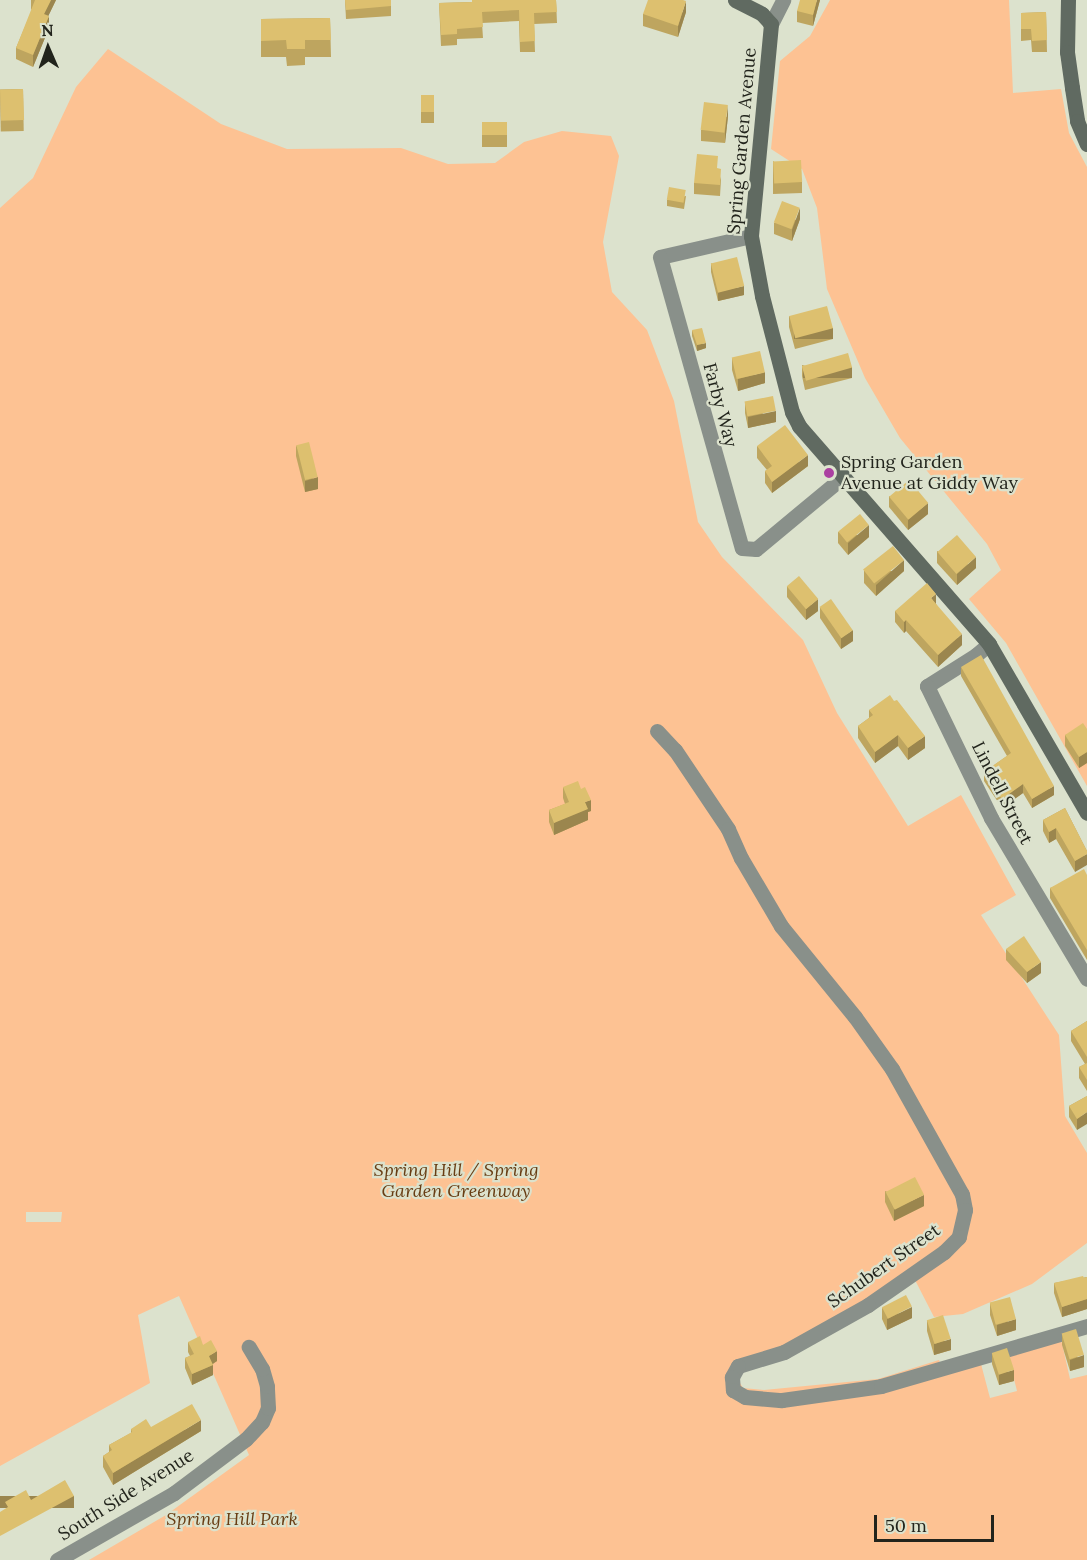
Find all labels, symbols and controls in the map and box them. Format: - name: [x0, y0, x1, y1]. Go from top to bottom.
- north arrow: [18, 18, 78, 78]
- text: N: [41, 20, 54, 40]
- street label: Spring Garden Avenue: [723, 47, 761, 235]
- street label: Farby Way: [698, 360, 742, 450]
- place label: Spring Garden Avenue at Giddy Way: [841, 452, 1018, 494]
- marker: Spring Garden Avenue at Giddy Way: [822, 466, 836, 480]
- street label: Lindell Street: [967, 738, 1037, 848]
- park label: Spring Hill / Spring Garden Greenway: [373, 1160, 539, 1202]
- street label: Schubert Street: [824, 1219, 944, 1313]
- street label: South Side Avenue: [54, 1445, 198, 1545]
- scale bar: [877, 1503, 997, 1541]
- park label: Spring Hill Park: [166, 1508, 298, 1530]
- text: 50 m: [885, 1514, 927, 1537]

